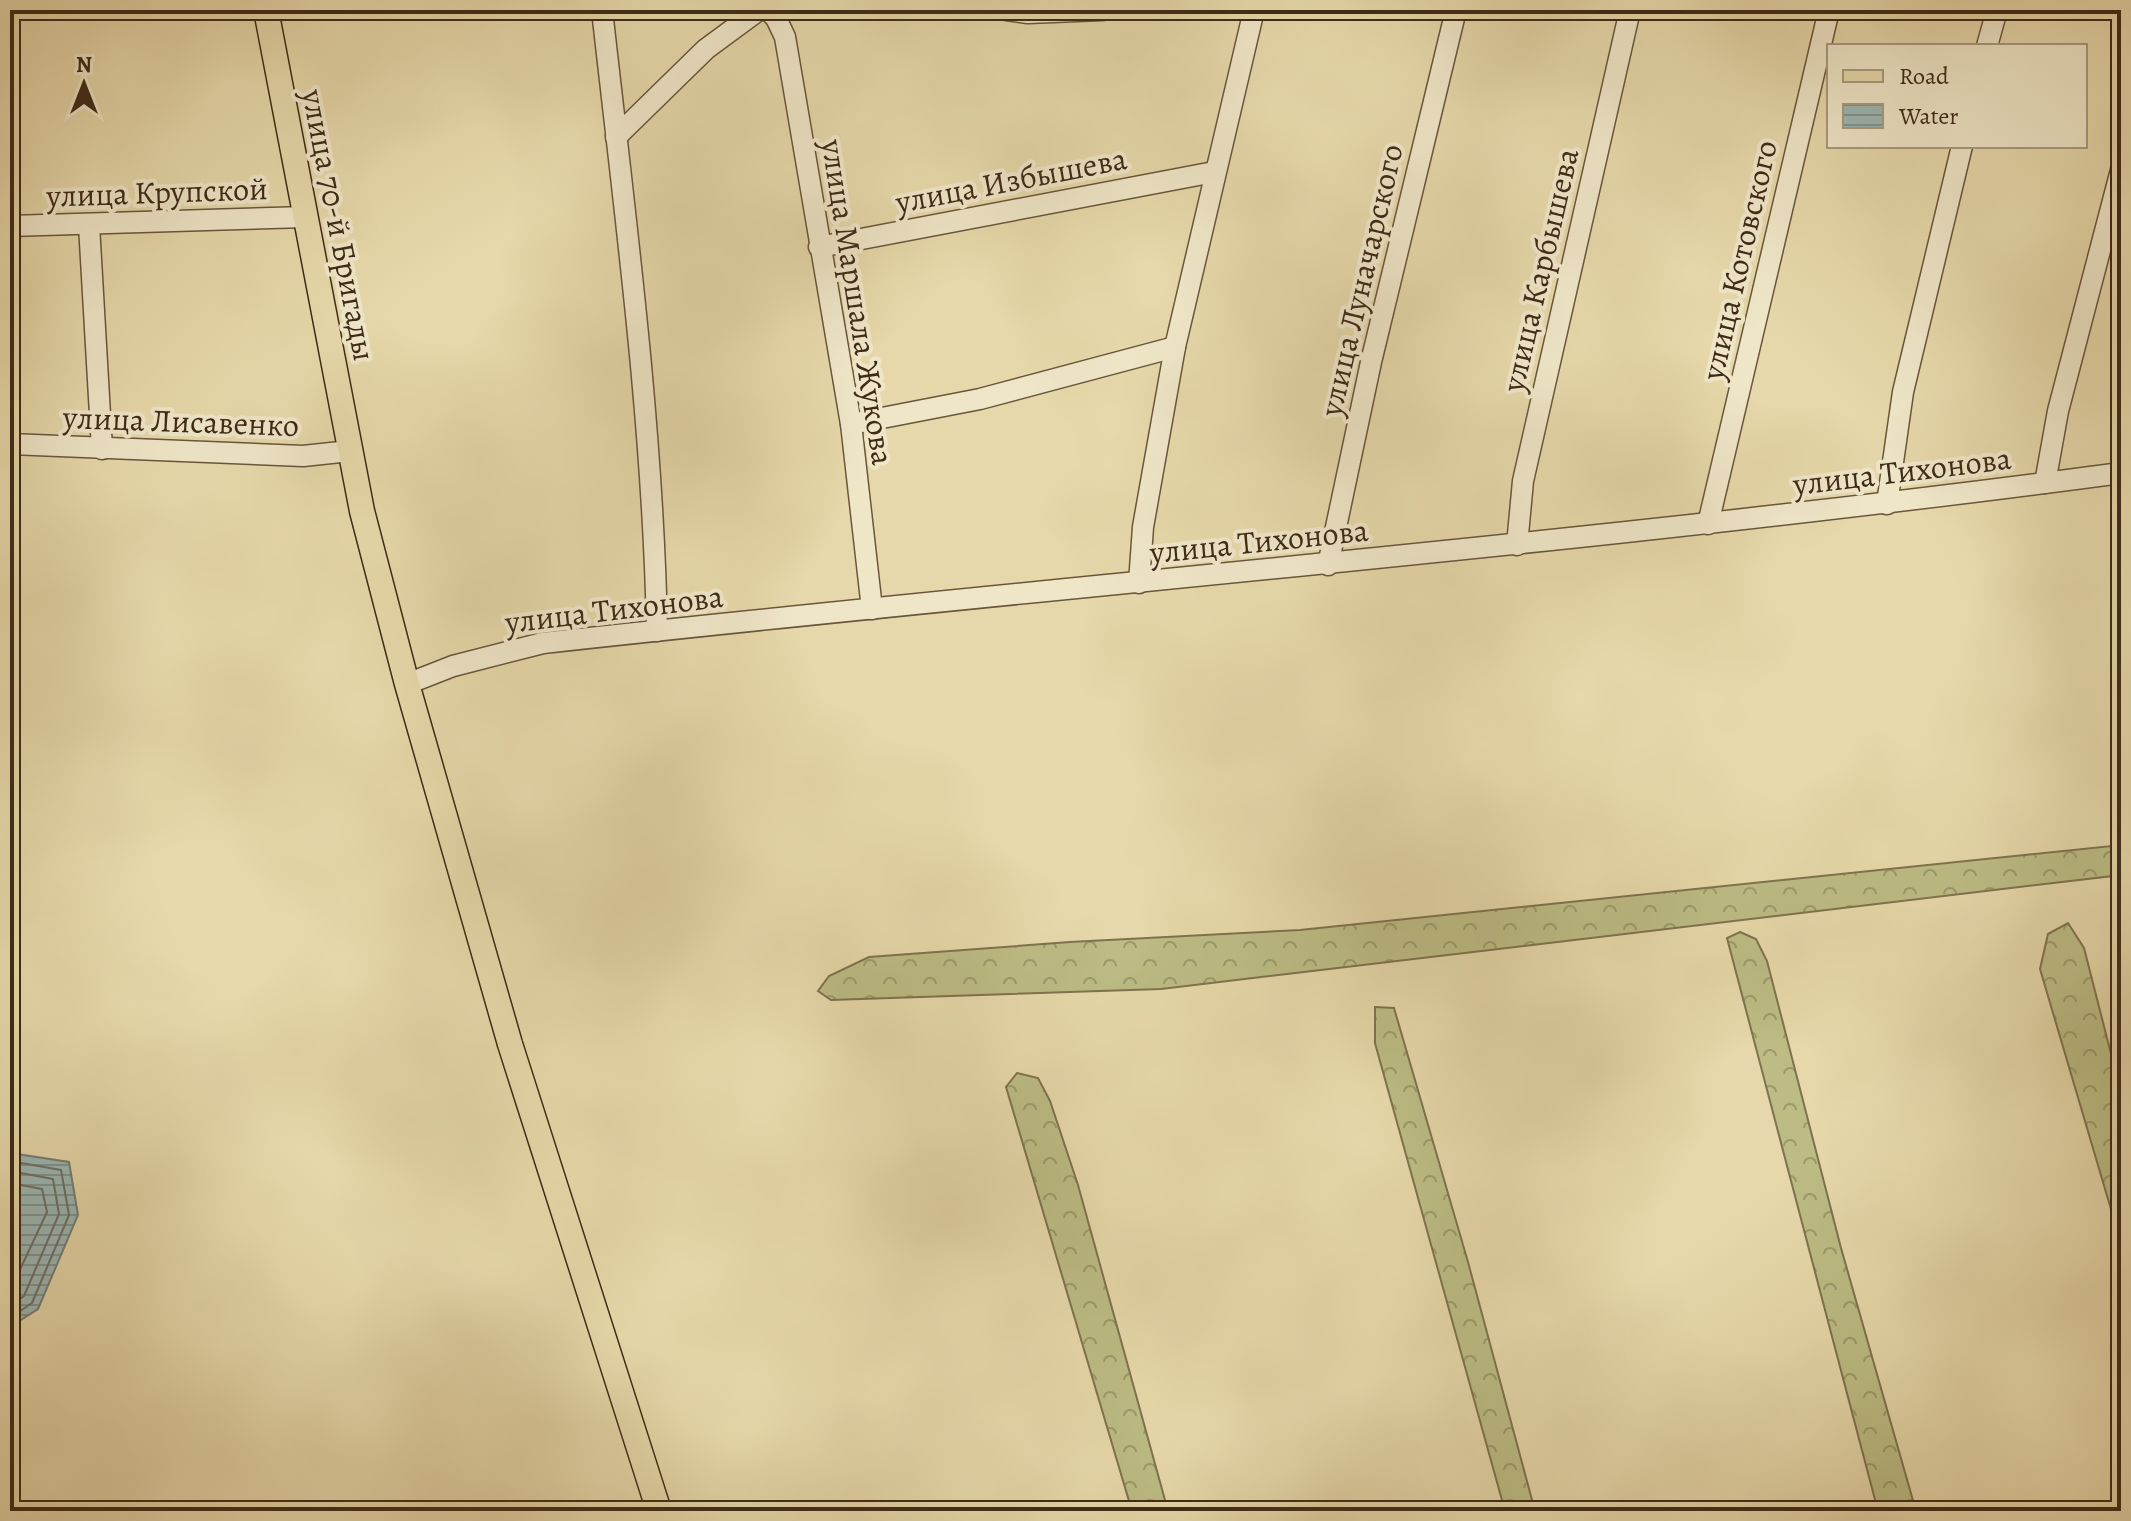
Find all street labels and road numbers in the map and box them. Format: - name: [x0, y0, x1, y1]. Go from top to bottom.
- street label: улица 70-й Бригады: [291, 85, 387, 364]
- street label: улица Маршала Жукова: [810, 135, 906, 468]
- street label: улица Избышева: [891, 136, 1131, 224]
- street label: улица Котовского: [1690, 136, 1788, 385]
- street label: улица Луначарского: [1308, 139, 1414, 421]
- street label: улица Карбышева: [1490, 144, 1589, 397]
- street label: улица Крупской: [45, 166, 268, 218]
- street label: улица Лисавенко: [61, 395, 300, 447]
- street label: улица Тихонова: [1789, 436, 2014, 506]
- street label: улица Тихонова: [1147, 508, 1371, 574]
- street label: улица Тихонова: [501, 574, 726, 644]

